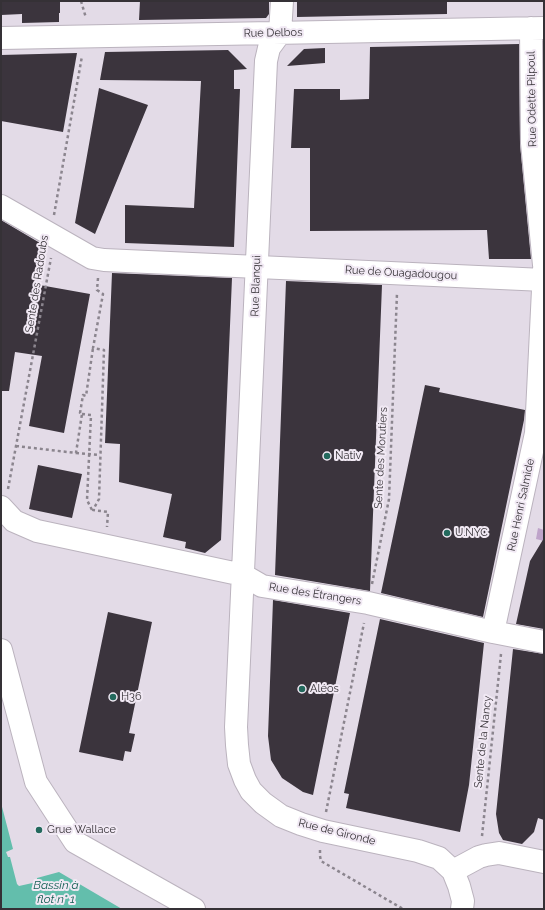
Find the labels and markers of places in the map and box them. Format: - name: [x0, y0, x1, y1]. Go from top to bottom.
- place label: Nativ: [335, 449, 361, 463]
- marker: Nativ: [322, 451, 332, 461]
- place label: U.NYC: [455, 526, 488, 540]
- marker: U.NYC: [442, 528, 452, 538]
- place label: Aléos: [310, 682, 339, 696]
- marker: Aléos: [297, 684, 307, 694]
- place label: H36: [121, 690, 142, 704]
- marker: H36: [108, 692, 118, 702]
- place label: Grue Wallace: [47, 823, 116, 837]
- marker: Grue Wallace: [34, 825, 44, 835]

